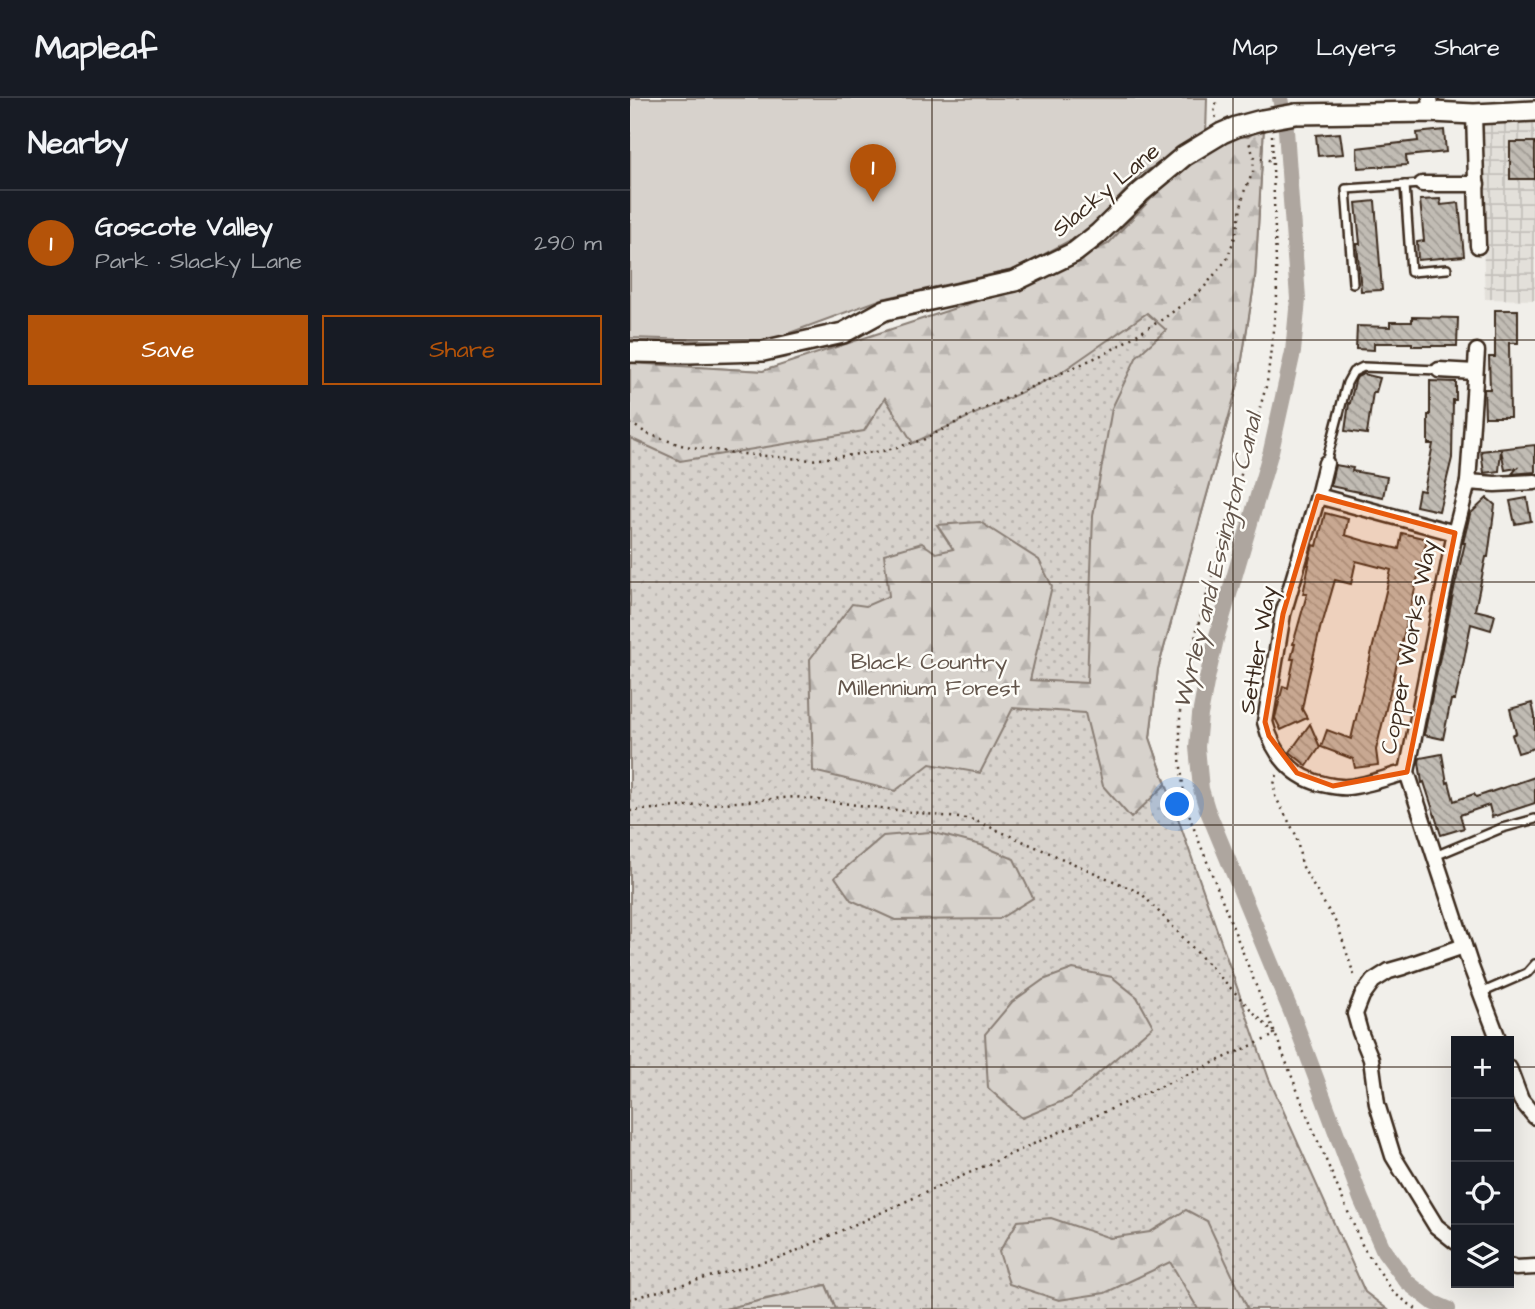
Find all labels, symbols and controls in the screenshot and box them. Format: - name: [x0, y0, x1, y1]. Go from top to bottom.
- text: Mapleaf: [35, 25, 157, 71]
- text: Map: [1233, 31, 1278, 65]
- text: Layers: [1316, 31, 1396, 65]
- text: Share: [1434, 31, 1500, 65]
- text: Nearby: [28, 123, 128, 165]
- street label: Slacky Lane: [1045, 135, 1168, 246]
- pin: 1: [850, 144, 896, 202]
- text: Goscote Valley: [95, 209, 273, 245]
- text: 1: [50, 227, 52, 259]
- text: 290 m: [534, 227, 602, 259]
- text: Park · Slacky Lane: [95, 245, 302, 277]
- button: Save: [28, 315, 308, 385]
- button: Share: [322, 315, 602, 385]
- water label: Wyrley and Essington Canal: [1165, 407, 1273, 712]
- street label: Copper Works Way: [1373, 537, 1446, 757]
- street label: Settler Way: [1231, 583, 1286, 717]
- park label: Black Country Millennium Forest: [838, 646, 1021, 704]
- your location: [1160, 787, 1194, 821]
- map controls: [1451, 1036, 1514, 1288]
- button: +: [1451, 1036, 1514, 1099]
- button: −: [1451, 1099, 1514, 1162]
- button: locate: [1451, 1162, 1514, 1225]
- button: layers: [1451, 1225, 1514, 1288]

